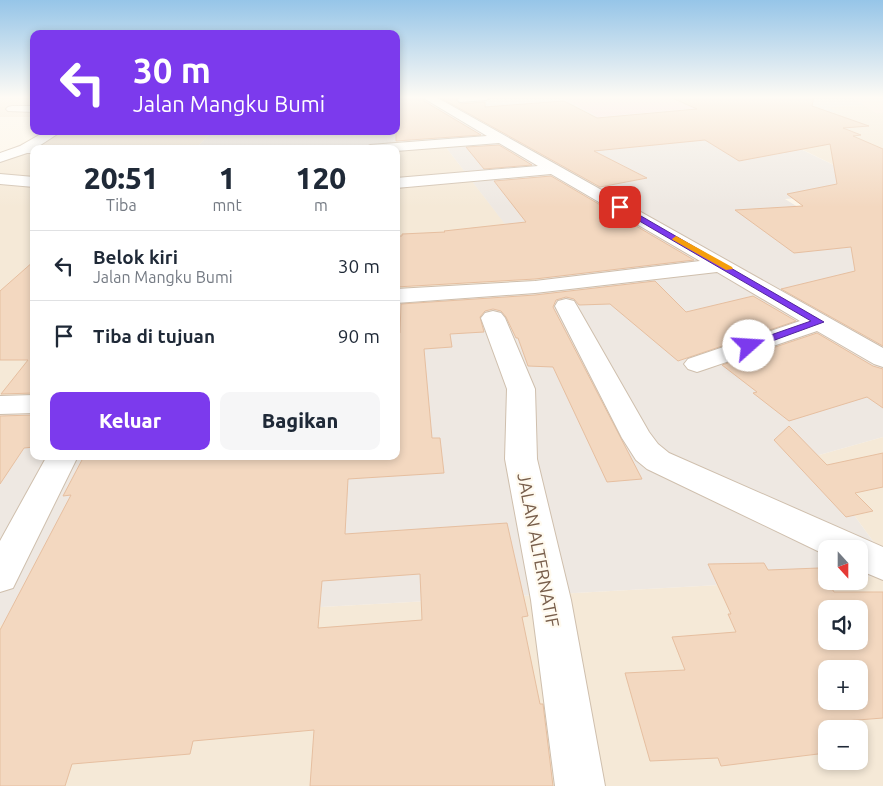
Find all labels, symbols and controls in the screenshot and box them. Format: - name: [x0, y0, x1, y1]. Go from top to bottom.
- icon: left: [50, 50, 115, 115]
- text: 30 m: [133, 50, 211, 90]
- text: Jalan Mangku Bumi: [133, 91, 325, 116]
- text: 20:51: [84, 161, 159, 195]
- text: 1: [219, 161, 236, 195]
- text: 120: [296, 161, 346, 195]
- pin: [599, 186, 641, 228]
- icon: arrive: [606, 193, 634, 221]
- text: Tiba: [106, 196, 137, 214]
- text: mnt: [213, 196, 242, 214]
- text: m: [314, 196, 328, 214]
- text: Belok kiri: [93, 246, 178, 268]
- icon: left: [50, 252, 78, 280]
- text: 30 m: [338, 255, 380, 277]
- text: Jalan Mangku Bumi: [93, 268, 233, 286]
- position arrow: [722, 319, 774, 371]
- icon: arrive: [50, 322, 78, 350]
- text: Tiba di tujuan: [93, 325, 215, 347]
- text: 90 m: [338, 325, 380, 347]
- button: Keluar: [50, 392, 210, 450]
- button: Bagikan: [220, 392, 380, 450]
- street label: JALAN ALTERNATIF: [514, 471, 564, 629]
- north arrow: [818, 540, 868, 590]
- map controls: [818, 540, 868, 770]
- button: sound: [818, 600, 868, 650]
- button: +: [818, 660, 868, 710]
- button: −: [818, 720, 868, 770]

